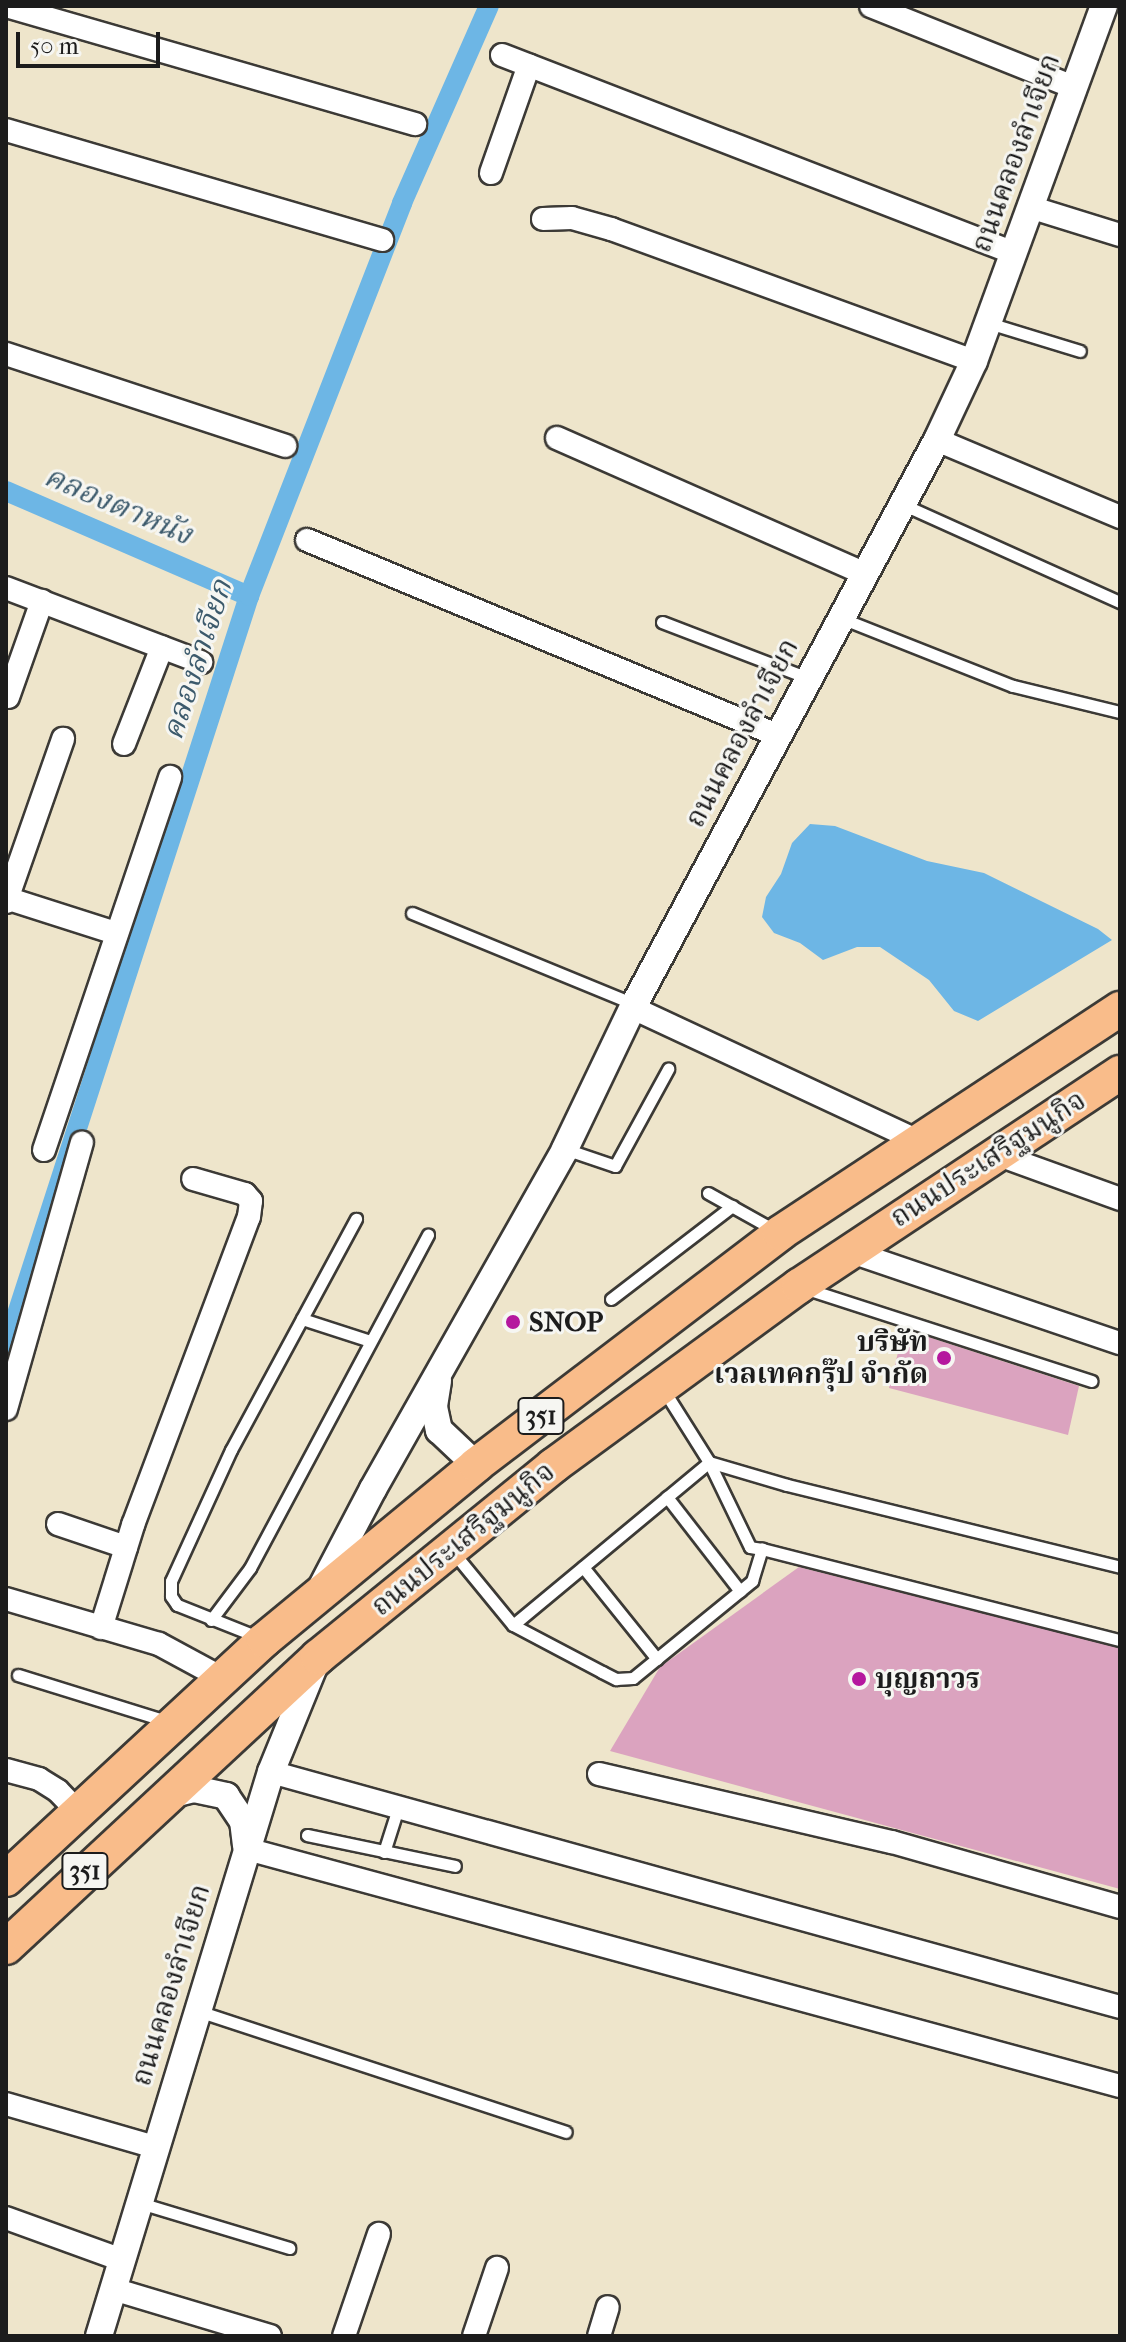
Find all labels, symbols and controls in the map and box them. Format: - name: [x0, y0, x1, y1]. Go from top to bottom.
- scale bar: [20, 16, 164, 66]
- text: 50 m: [30, 32, 79, 60]
- street label: ถนนคลองลำเจียก: [965, 49, 1067, 257]
- water label: คลองตาหนัง: [39, 459, 197, 553]
- water label: คลองลำเจียก: [155, 576, 241, 744]
- street label: ถนนคลองลำเจียก: [678, 633, 806, 833]
- street label: ถนนประเสริฐมนูกิจ: [884, 1083, 1092, 1235]
- place label: SNOP: [529, 1305, 603, 1339]
- marker: SNOP: [504, 1313, 522, 1331]
- place label: บริษัท เวลเทคกรุ๊ป จำกัด: [714, 1325, 928, 1391]
- marker: บริษัท เวลเทคกรุ๊ป จำกัด: [935, 1349, 953, 1367]
- road number: 351: [517, 1394, 565, 1438]
- street label: ถนนประเสริฐมนูกิจ: [365, 1455, 561, 1623]
- place label: บุญถาวร: [875, 1662, 980, 1696]
- marker: บุญถาวร: [850, 1670, 868, 1688]
- road number: 351: [61, 1849, 109, 1893]
- street label: ถนนคลองลำเจียก: [124, 1880, 218, 2090]

